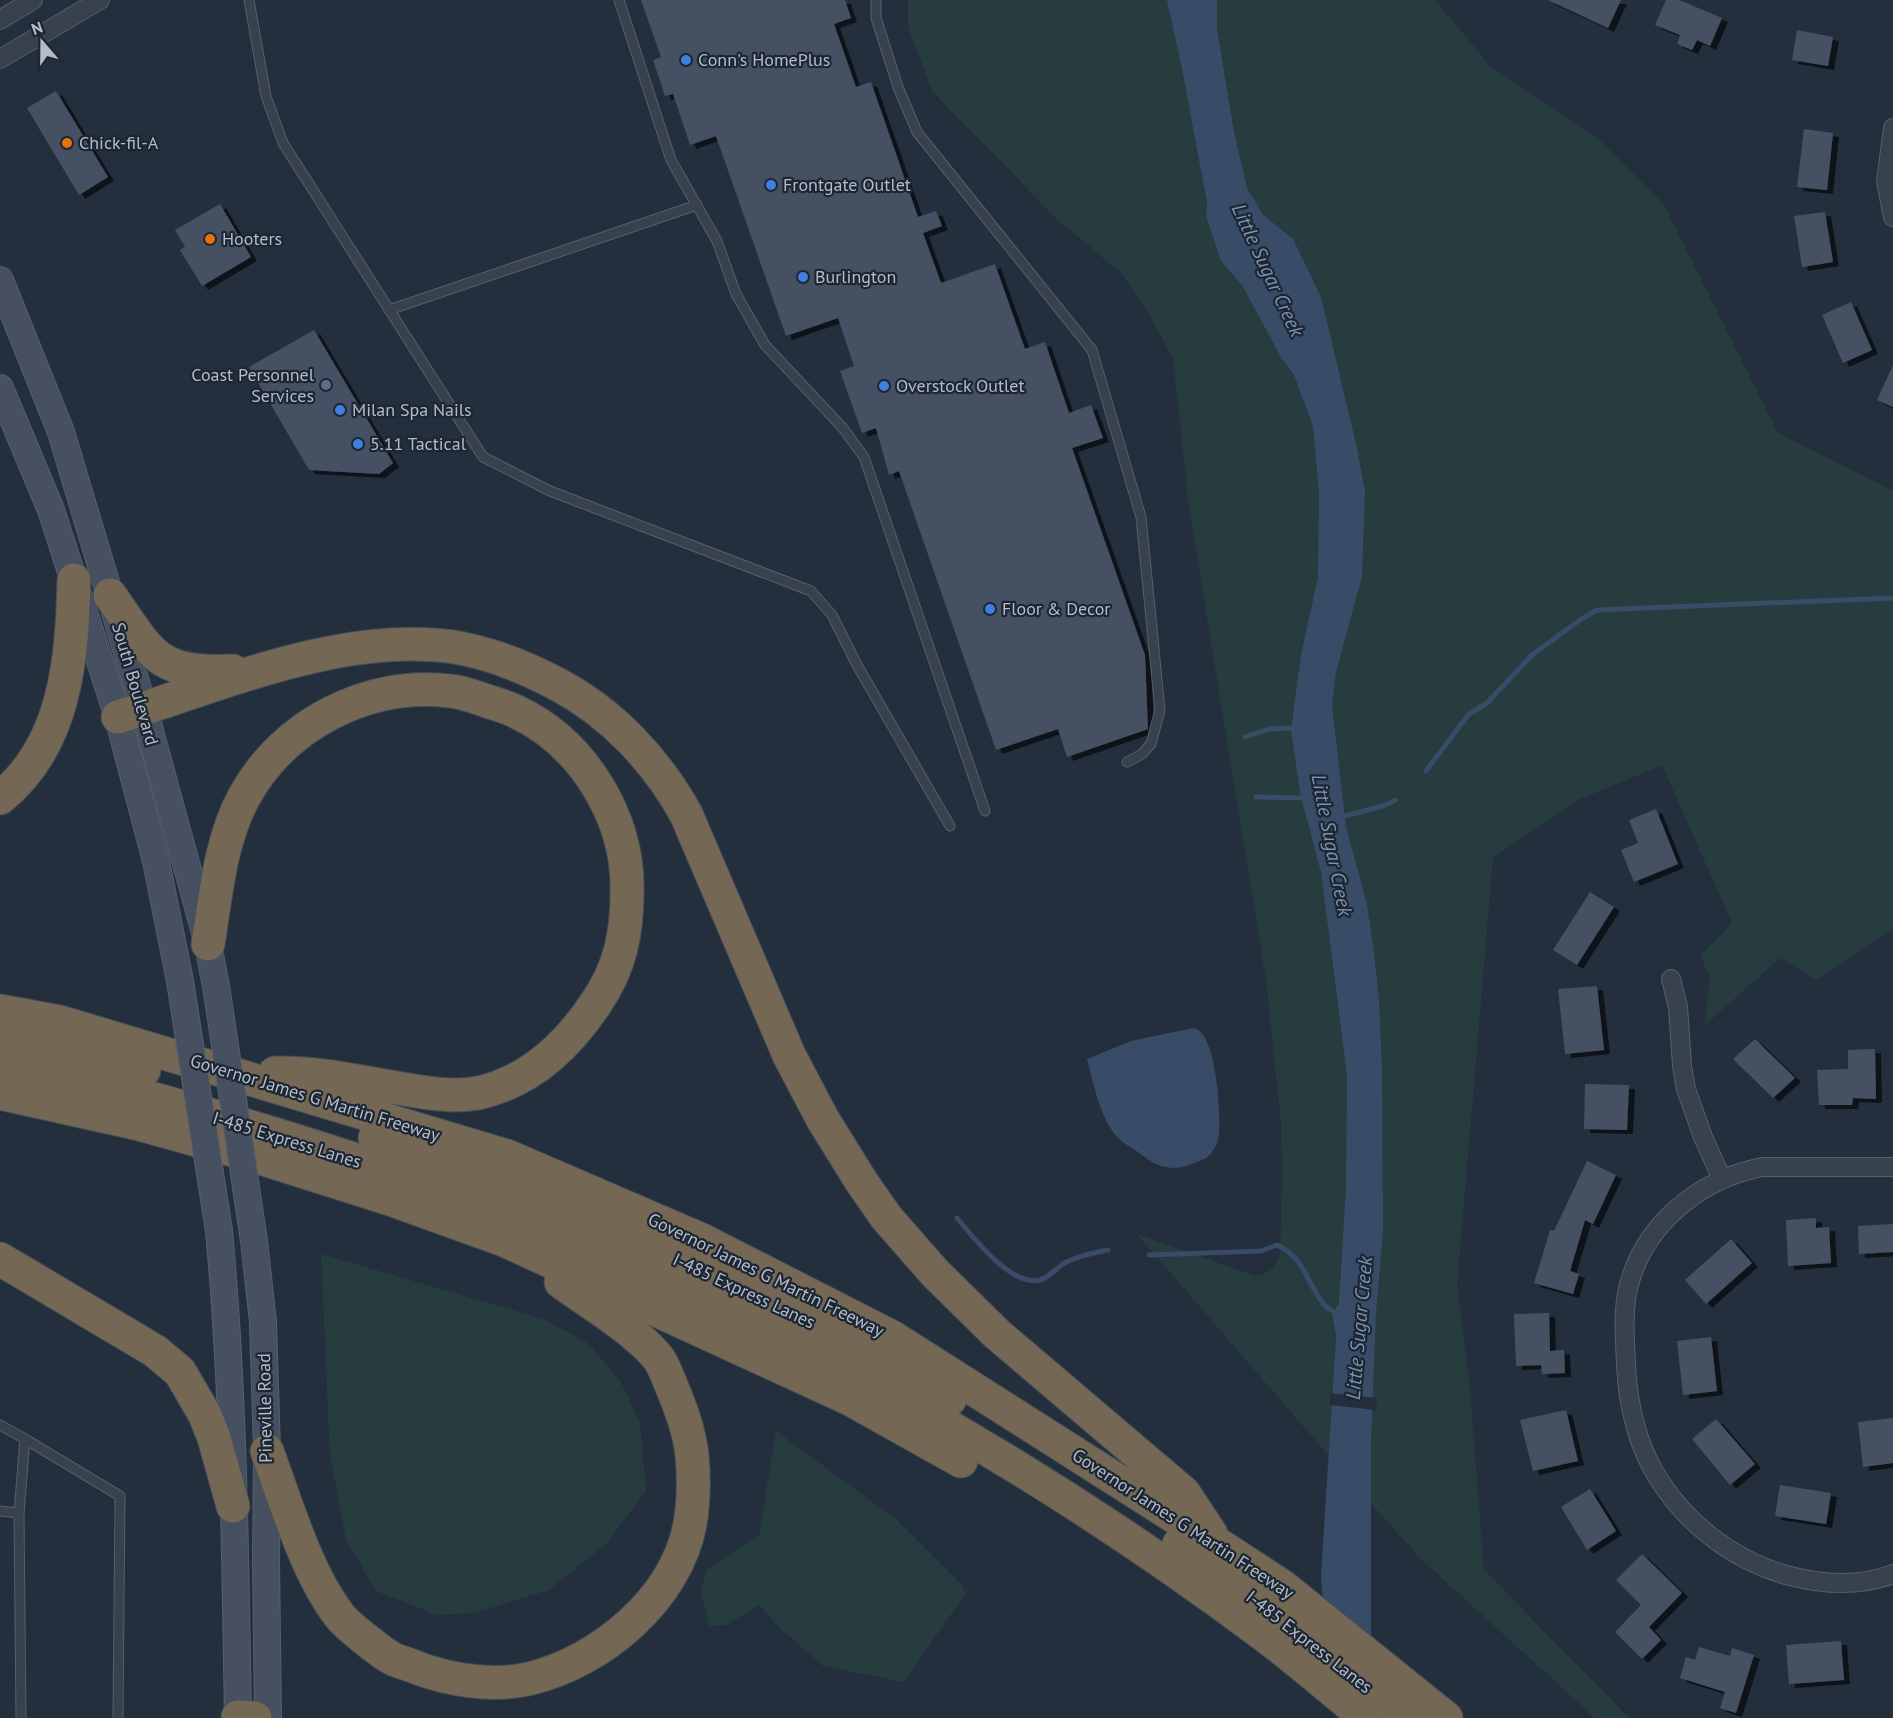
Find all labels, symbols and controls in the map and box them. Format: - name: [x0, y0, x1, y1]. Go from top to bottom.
- north arrow: [12, 12, 72, 72]
- text: N: [29, 17, 45, 39]
- place label: Conn's HomePlus: [698, 48, 830, 71]
- marker: Conn's HomePlus: [679, 53, 693, 67]
- place label: Chick-fil-A: [79, 131, 159, 154]
- marker: Chick-fil-A: [60, 136, 74, 150]
- place label: Frontgate Outlet: [783, 173, 911, 196]
- marker: Frontgate Outlet: [764, 178, 778, 192]
- water label: Little Sugar Creek: [1226, 199, 1311, 342]
- place label: Hooters: [222, 227, 282, 250]
- marker: Hooters: [203, 232, 217, 246]
- place label: Burlington: [815, 265, 896, 288]
- marker: Burlington: [796, 270, 810, 284]
- place label: Coast Personnel Services: [191, 363, 315, 407]
- place label: Overstock Outlet: [896, 374, 1025, 397]
- marker: Coast Personnel Services: [319, 378, 333, 392]
- marker: Overstock Outlet: [877, 379, 891, 393]
- place label: Milan Spa Nails: [352, 398, 472, 421]
- marker: Milan Spa Nails: [333, 403, 347, 417]
- place label: 5.11 Tactical: [370, 432, 467, 455]
- marker: 5.11 Tactical: [351, 437, 365, 451]
- place label: Floor & Decor: [1002, 597, 1110, 620]
- marker: Floor & Decor: [983, 602, 997, 616]
- street label: South Boulevard: [107, 620, 164, 748]
- water label: Little Sugar Creek: [1306, 772, 1359, 919]
- street label: Governor James G Martin Freeway: [187, 1049, 443, 1147]
- street label: I-485 Express Lanes: [210, 1106, 364, 1173]
- street label: Governor James G Martin Freeway: [644, 1207, 889, 1342]
- street label: I-485 Express Lanes: [669, 1248, 819, 1334]
- water label: Little Sugar Creek: [1340, 1254, 1378, 1401]
- street label: Pineville Road: [252, 1353, 277, 1463]
- street label: Governor James G Martin Freeway: [1068, 1443, 1299, 1604]
- street label: I-485 Express Lanes: [1241, 1585, 1377, 1698]

